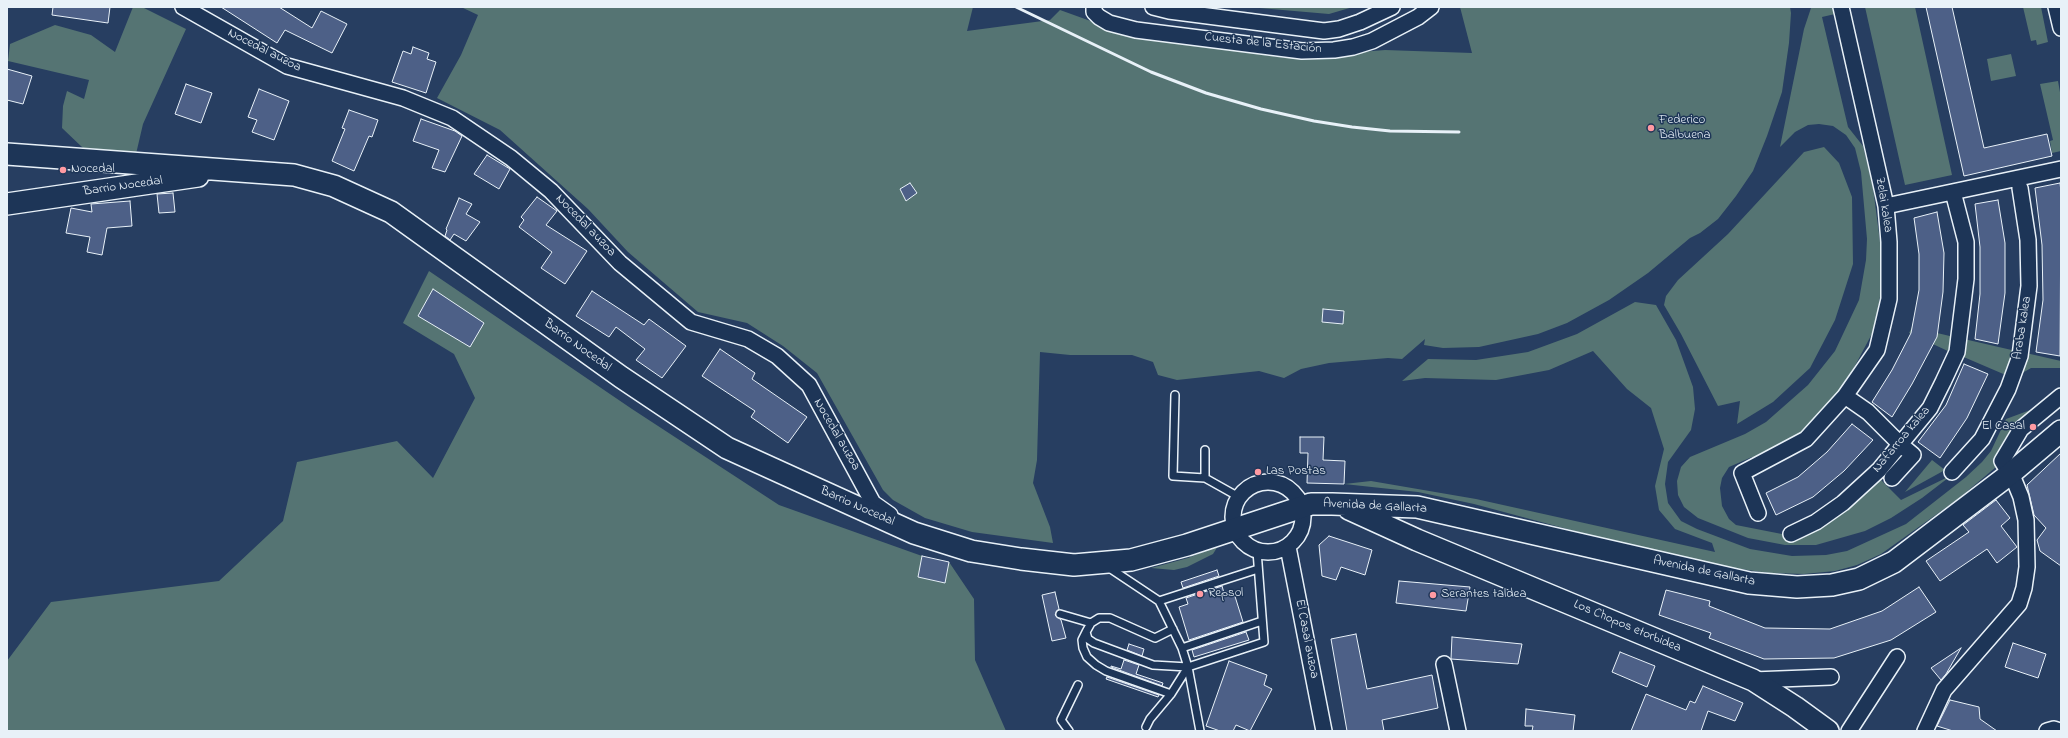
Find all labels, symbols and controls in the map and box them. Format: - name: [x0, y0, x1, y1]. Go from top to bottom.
- street label: Nocedal auzoa: [225, 26, 303, 76]
- street label: Cuesta de la Estación: [1204, 30, 1322, 58]
- place label: Federico Balbuena: [1659, 113, 1710, 144]
- marker: Federico Balbuena: [1646, 123, 1656, 133]
- place label: Nocedal: [71, 162, 115, 178]
- marker: Nocedal: [58, 165, 68, 175]
- street label: Barrio Nocedal: [82, 174, 164, 200]
- street label: Zelai kalea: [1871, 176, 1895, 234]
- street label: Nocedal auzoa: [551, 192, 619, 260]
- street label: Araba kalea: [2010, 295, 2036, 361]
- street label: Barrio Nocedal: [540, 316, 614, 376]
- street label: Nocedal auzoa: [809, 396, 863, 474]
- street label: Nafarroa kalea: [1870, 404, 1934, 476]
- place label: El Casal: [1982, 419, 2025, 435]
- marker: El Casal: [2028, 422, 2038, 432]
- place label: Las Postas: [1266, 464, 1326, 480]
- marker: Las Postas: [1253, 467, 1263, 477]
- street label: Barrio Nocedal: [817, 484, 897, 530]
- street label: Avenida de Gallarta: [1323, 496, 1427, 518]
- street label: Avenida de Gallarta: [1652, 554, 1756, 590]
- place label: Repsol: [1208, 586, 1243, 602]
- place label: Serantes taldea: [1441, 587, 1526, 603]
- marker: Repsol: [1195, 589, 1205, 599]
- marker: Serantes taldea: [1428, 590, 1438, 600]
- street label: Los Chopos etorbidea: [1571, 597, 1683, 657]
- street label: El Casal auzoa: [1291, 598, 1321, 680]

